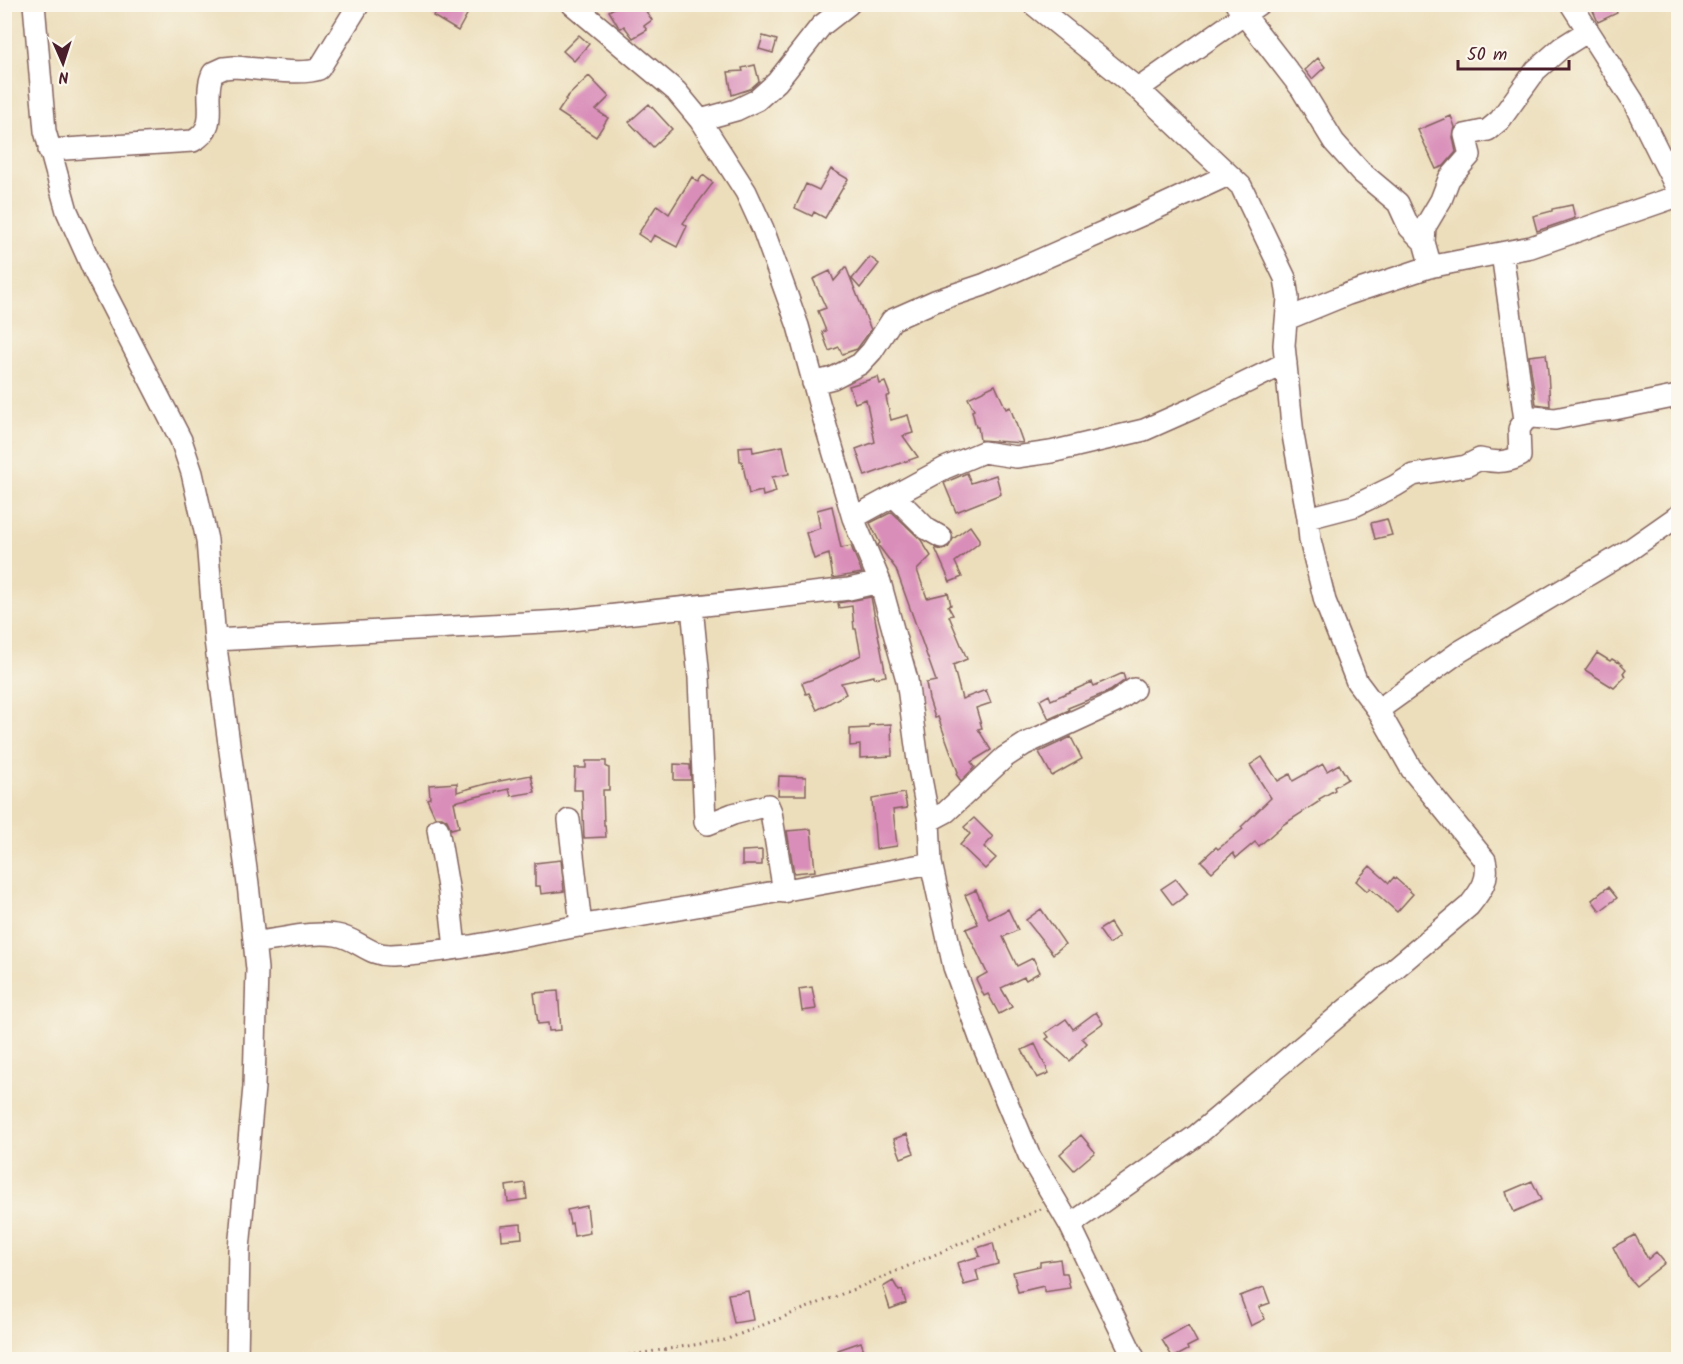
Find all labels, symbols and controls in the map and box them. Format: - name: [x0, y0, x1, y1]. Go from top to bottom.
- north arrow: [33, 33, 93, 93]
- scale bar: [1458, 33, 1569, 71]
- text: 50 m: [1467, 41, 1507, 70]
- text: N: [58, 64, 69, 89]

